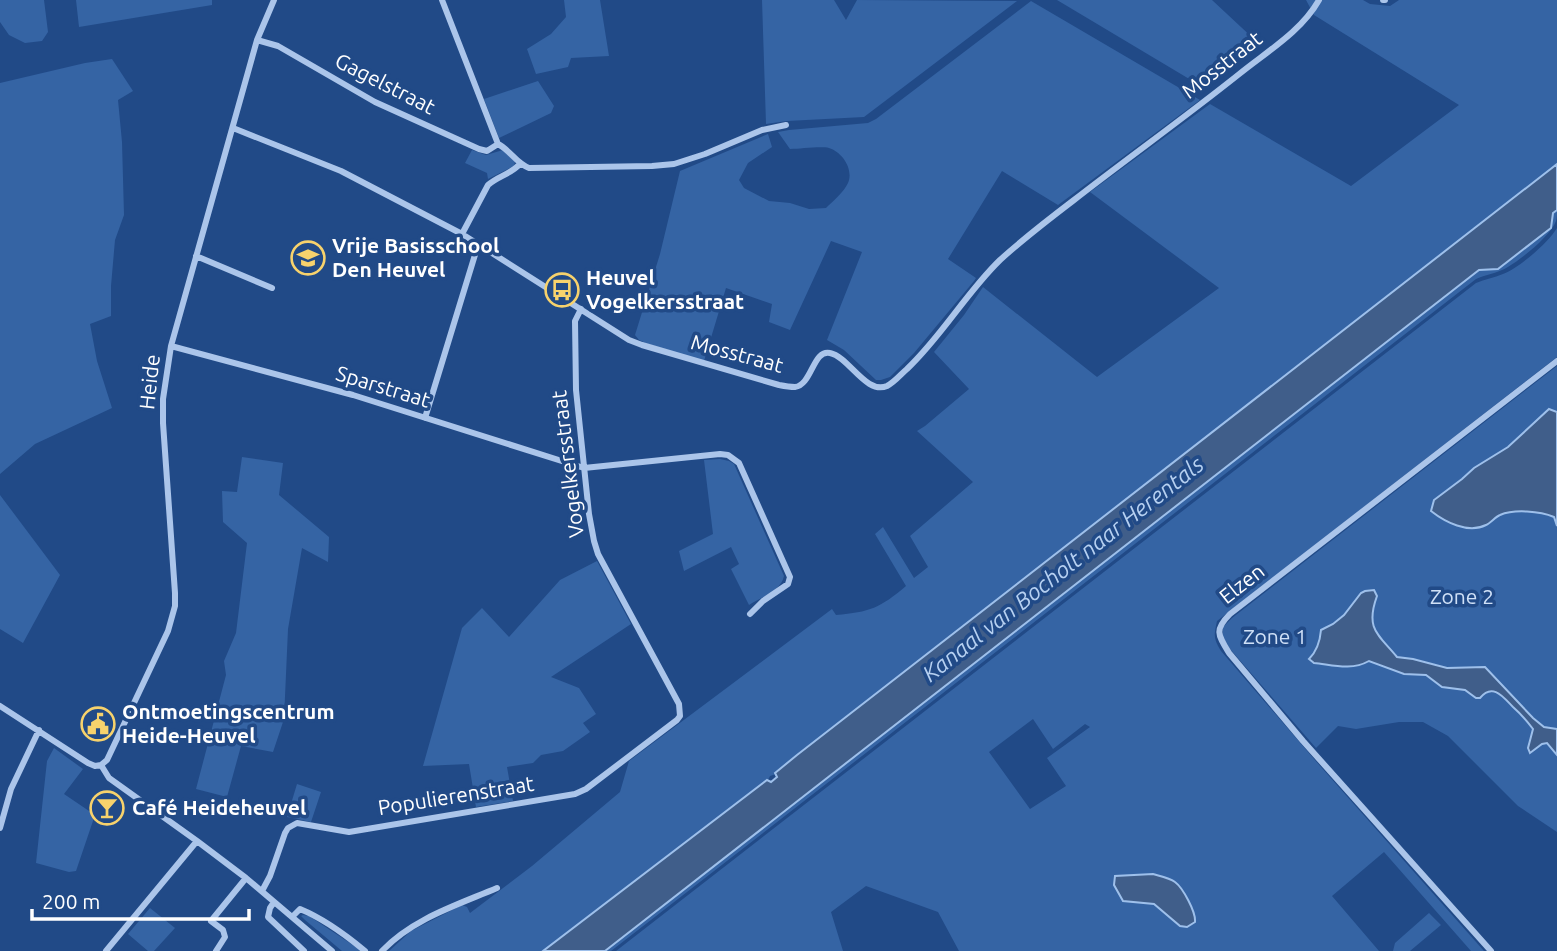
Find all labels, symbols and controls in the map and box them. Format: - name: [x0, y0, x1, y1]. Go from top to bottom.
- street label: Mosstraat: [1177, 26, 1266, 103]
- street label: Gagelstraat: [331, 48, 439, 119]
- place label: Vrije Basisschool Den Heuvel: [332, 233, 499, 281]
- school or university icon: Vrije Basisschool Den Heuvel: [289, 239, 327, 277]
- place label: Heuvel Vogelkersstraat: [586, 265, 744, 313]
- bus stop icon: Heuvel Vogelkersstraat: [543, 271, 581, 309]
- street label: Mosstraat: [688, 329, 786, 377]
- street label: Heide: [134, 353, 164, 411]
- street label: Sparstraat: [333, 360, 433, 412]
- street label: Vogelkersstraat: [546, 389, 588, 539]
- water label: Kanaal van Bocholt naar Herentals: [917, 451, 1208, 686]
- street label: Elzen: [1214, 558, 1269, 608]
- park label: Zone 2: [1430, 584, 1494, 608]
- park label: Zone 1: [1243, 624, 1307, 648]
- place label: Ontmoetingscentrum Heide-Heuvel: [122, 699, 335, 747]
- public building icon: Ontmoetingscentrum Heide-Heuvel: [79, 705, 117, 743]
- street label: Populierenstraat: [376, 771, 536, 819]
- bar icon: Café Heideheuvel: [88, 789, 126, 827]
- place label: Café Heideheuvel: [132, 795, 306, 819]
- scale bar: [32, 878, 248, 922]
- text: 200 m: [42, 889, 100, 913]

